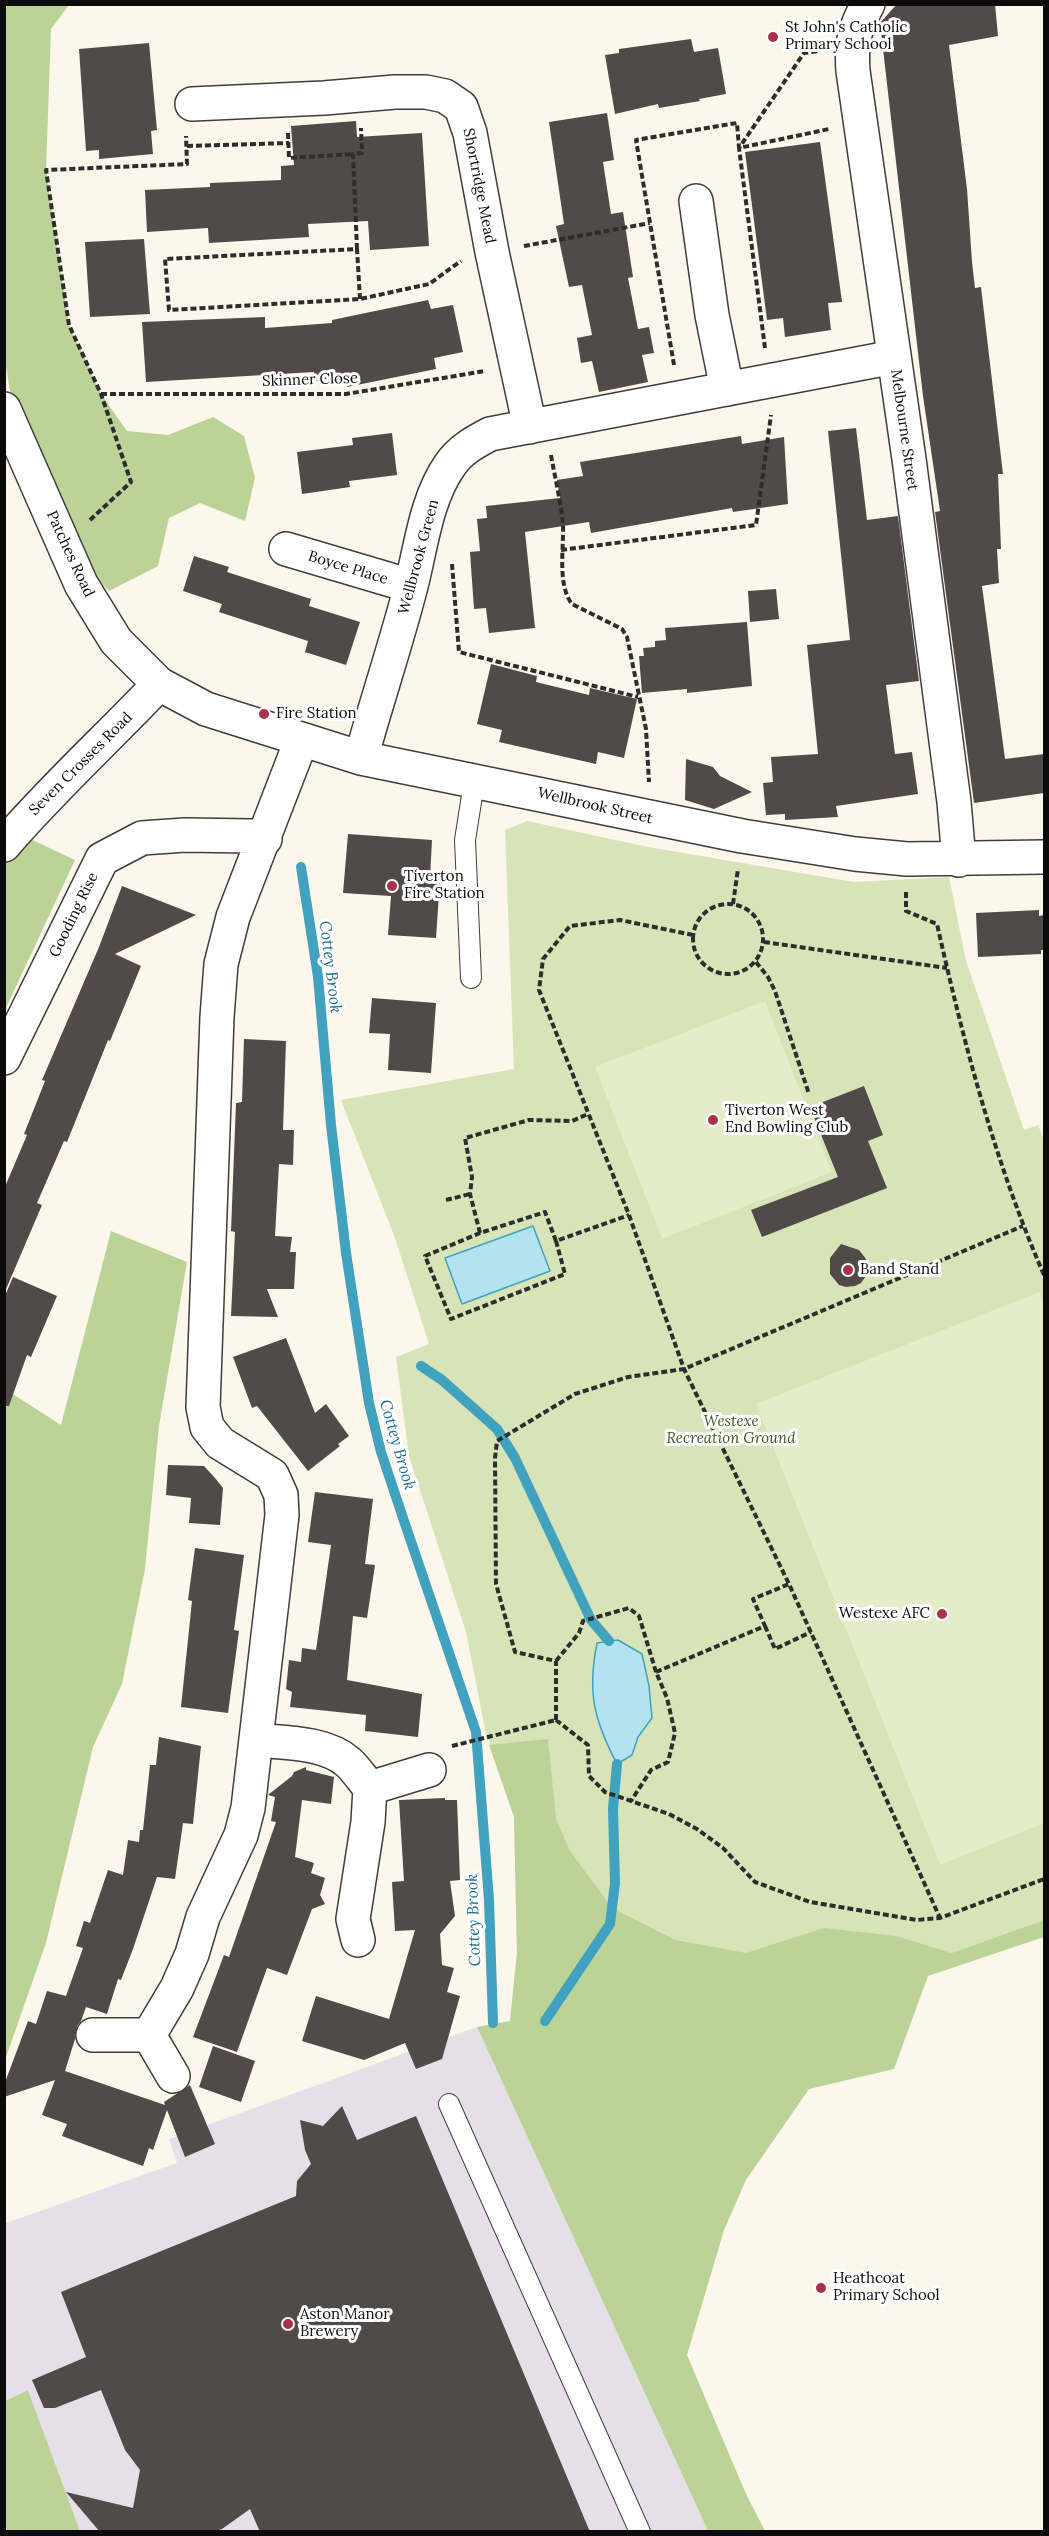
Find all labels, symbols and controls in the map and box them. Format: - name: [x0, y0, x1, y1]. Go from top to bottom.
- place label: St John's Catholic Primary School: [785, 19, 907, 54]
- marker: St John's Catholic Primary School: [766, 30, 780, 44]
- street label: Shortridge Mead: [459, 127, 499, 245]
- street label: Melbourne Street: [887, 368, 921, 492]
- street label: Skinner Close: [262, 369, 358, 391]
- street label: Wellbrook Green: [395, 497, 443, 617]
- street label: Patches Road: [42, 508, 98, 600]
- street label: Boyce Place: [306, 547, 390, 589]
- place label: Fire Station: [276, 705, 357, 723]
- marker: Fire Station: [257, 707, 271, 721]
- street label: Seven Crosses Road: [26, 709, 136, 819]
- street label: Wellbrook Street: [536, 784, 654, 828]
- place label: Tiverton Fire Station: [404, 868, 485, 903]
- street label: Gooding Rise: [46, 870, 102, 960]
- marker: Tiverton Fire Station: [385, 879, 399, 893]
- water label: Cottey Brook: [315, 920, 345, 1014]
- place label: Tiverton West End Bowling Club: [725, 1102, 848, 1137]
- marker: Tiverton West End Bowling Club: [706, 1113, 720, 1127]
- place label: Band Stand: [860, 1261, 939, 1279]
- marker: Band Stand: [841, 1263, 855, 1277]
- water label: Cottey Brook: [375, 1398, 419, 1492]
- park label: Westexe Recreation Ground: [666, 1413, 796, 1448]
- place label: Westexe AFC: [839, 1605, 930, 1623]
- marker: Westexe AFC: [935, 1607, 949, 1621]
- water label: Cottey Brook: [463, 1873, 485, 1967]
- place label: Heathcoat Primary School: [833, 2270, 940, 2305]
- marker: Heathcoat Primary School: [814, 2281, 828, 2295]
- place label: Aston Manor Brewery: [300, 2306, 390, 2341]
- marker: Aston Manor Brewery: [281, 2317, 295, 2331]

